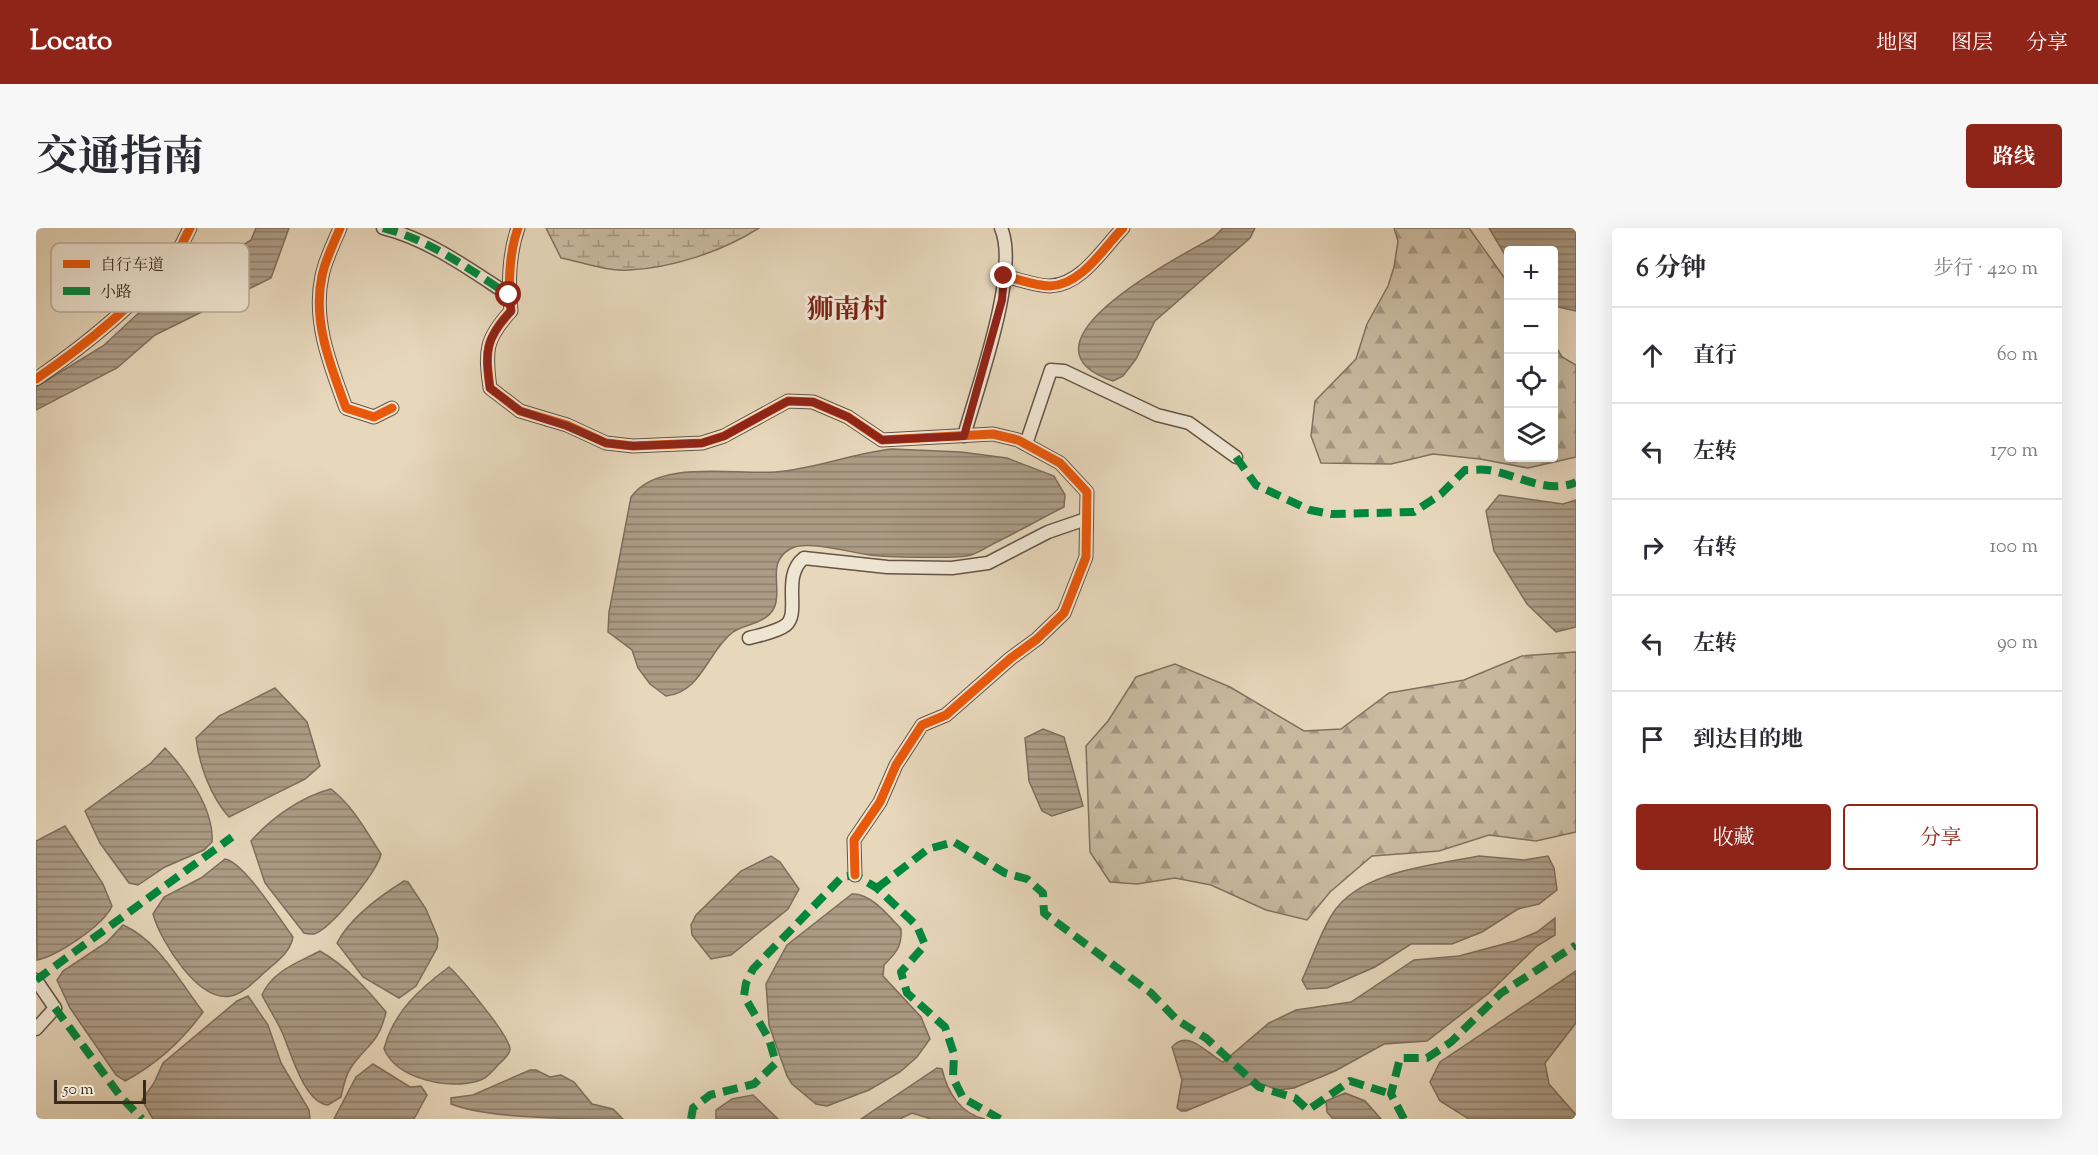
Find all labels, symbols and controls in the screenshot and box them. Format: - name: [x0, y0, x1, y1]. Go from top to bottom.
- text: Locato: [30, 22, 112, 62]
- text: 地图: [1876, 29, 1918, 59]
- text: 图层: [1951, 29, 1993, 59]
- text: 分享: [2026, 29, 2068, 59]
- button: 路线: [1966, 124, 2062, 188]
- text: 交通指南: [36, 130, 204, 190]
- legend: [51, 243, 249, 312]
- map controls: [1504, 246, 1558, 462]
- button: +: [1504, 246, 1558, 300]
- text: 6 分钟: [1636, 251, 1706, 288]
- text: 自行车道: [100, 255, 164, 278]
- text: 步行 · 420 m: [1934, 255, 2038, 284]
- route end: [990, 262, 1016, 288]
- route start: [495, 281, 521, 307]
- text: 小路: [100, 282, 132, 305]
- district label: 狮南村: [807, 292, 888, 331]
- button: −: [1504, 300, 1558, 354]
- icon: ahead: [1636, 339, 1669, 372]
- text: 直行: [1693, 341, 1737, 373]
- text: 60 m: [1997, 341, 2038, 370]
- button: locate: [1504, 354, 1558, 408]
- button: layers: [1504, 408, 1558, 462]
- icon: left: [1636, 435, 1669, 468]
- text: 左转: [1693, 437, 1737, 469]
- text: 170 m: [1990, 437, 2038, 466]
- icon: right: [1636, 531, 1669, 564]
- text: 右转: [1693, 533, 1737, 565]
- text: 100 m: [1989, 533, 2038, 562]
- icon: left: [1636, 627, 1669, 660]
- text: 左转: [1693, 629, 1737, 661]
- text: 90 m: [1997, 629, 2038, 658]
- icon: arrive: [1636, 723, 1669, 756]
- text: 到达目的地: [1693, 725, 1803, 757]
- button: 收藏: [1636, 804, 1831, 870]
- button: 分享: [1843, 804, 2038, 870]
- scale bar: [54, 1077, 146, 1104]
- text: 50 m: [63, 1079, 94, 1102]

